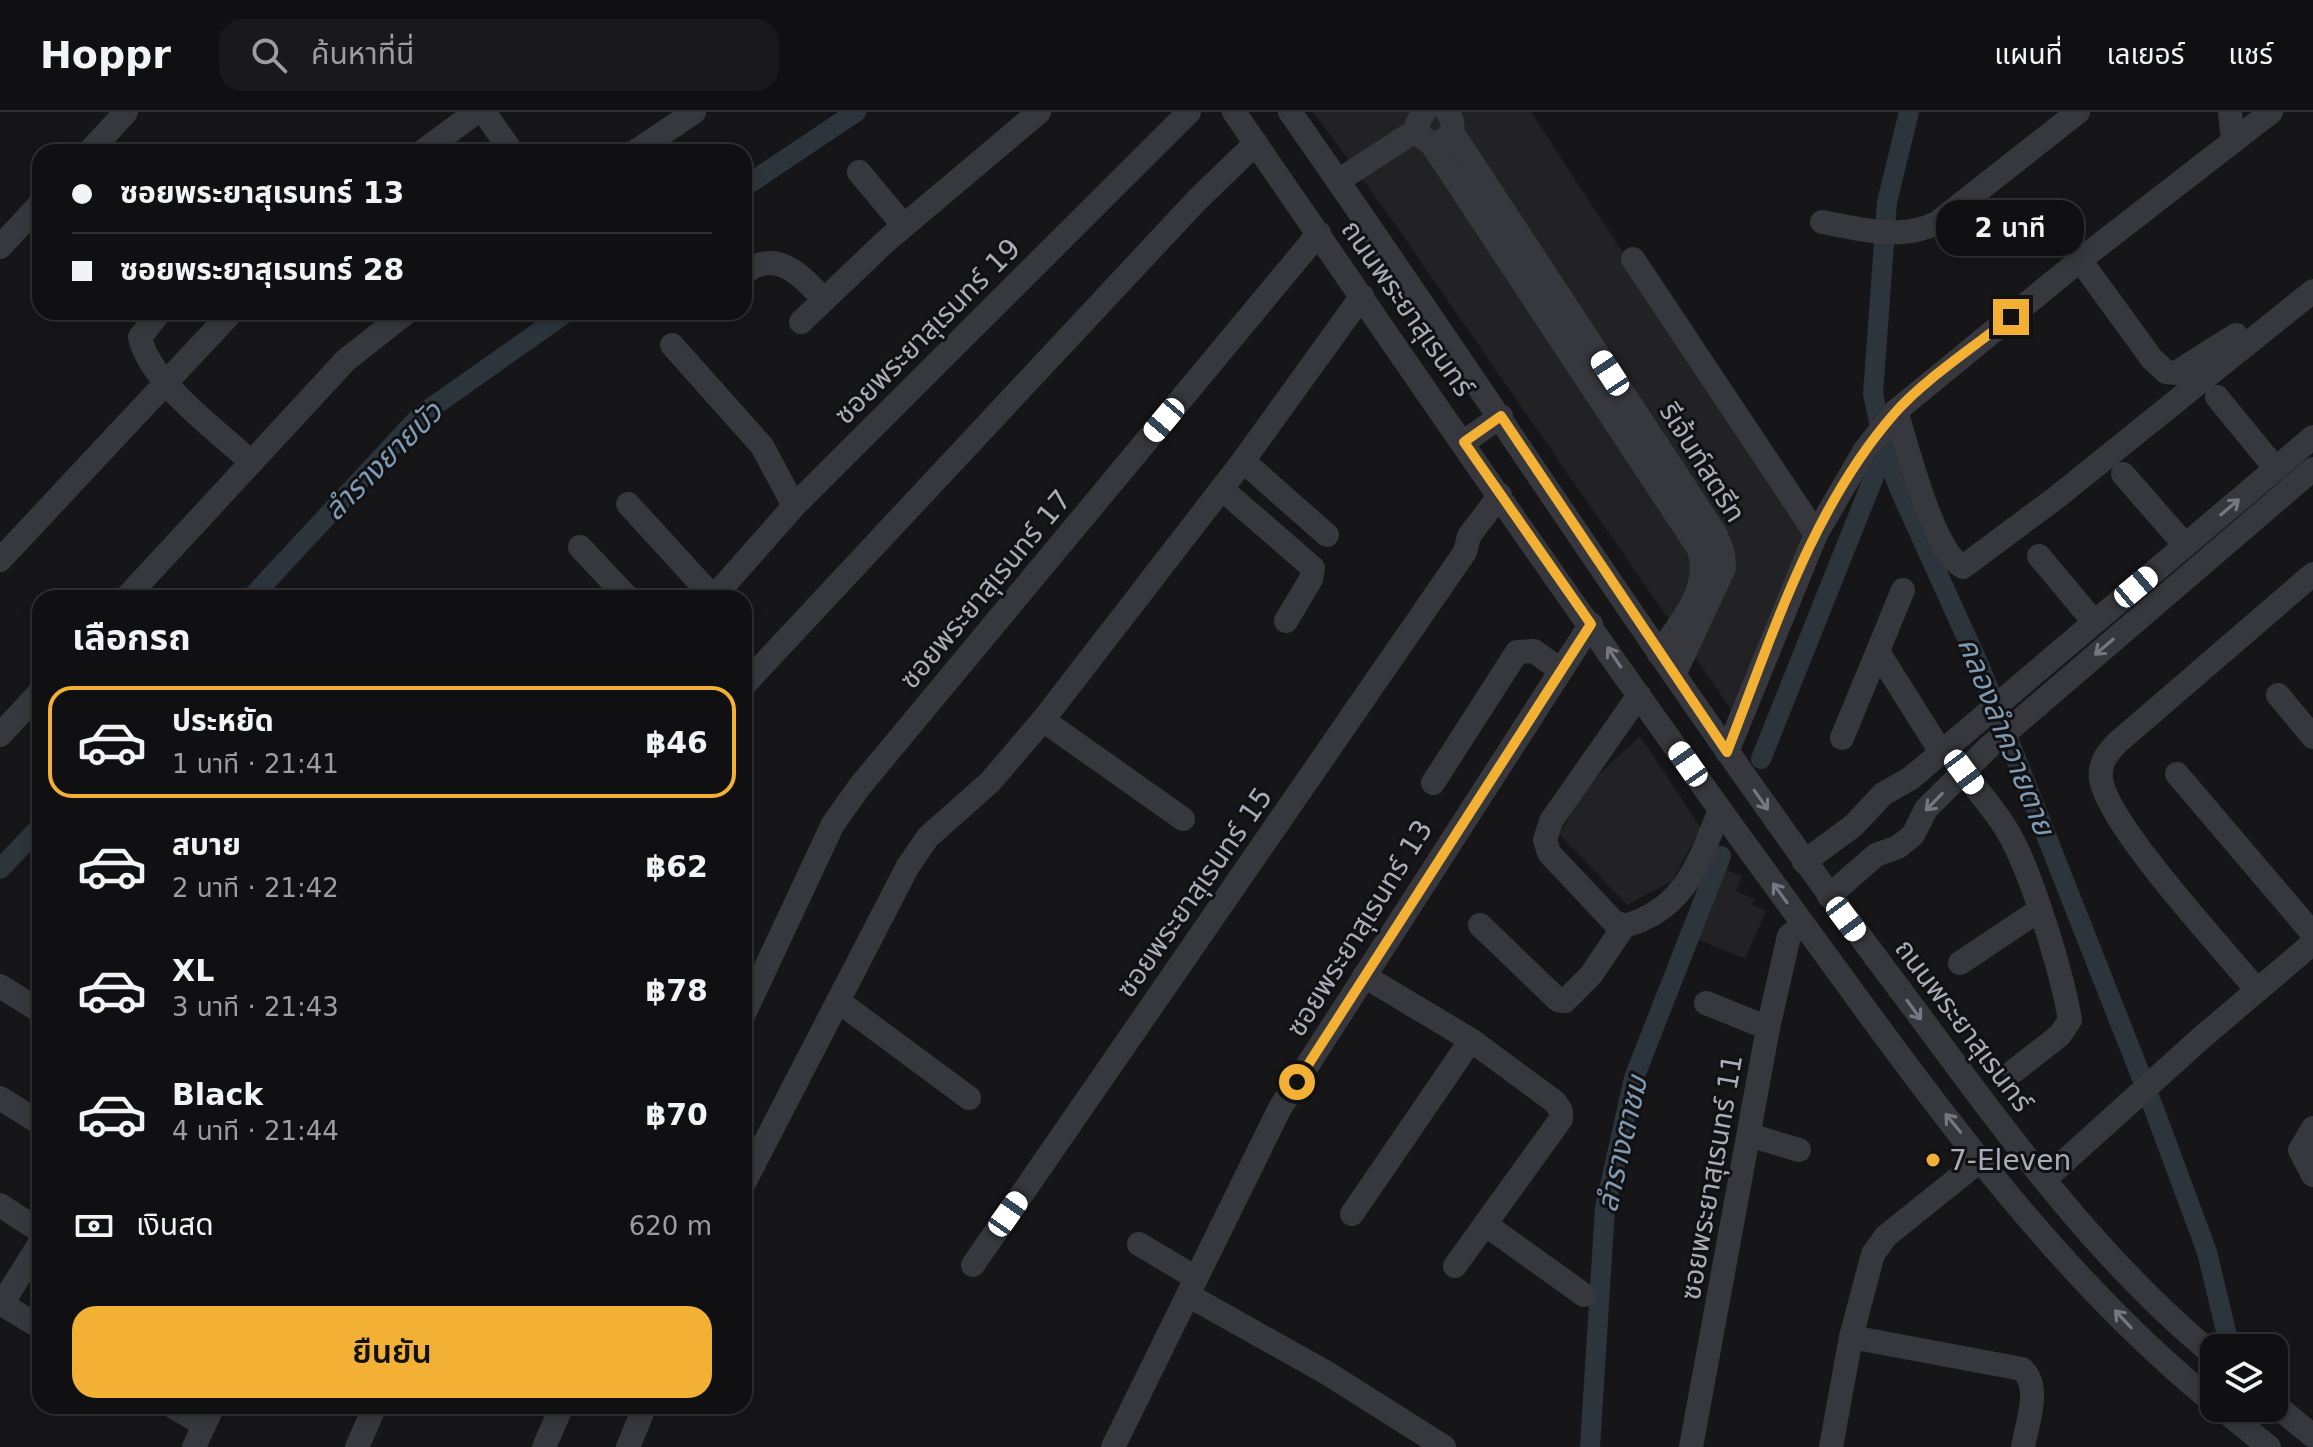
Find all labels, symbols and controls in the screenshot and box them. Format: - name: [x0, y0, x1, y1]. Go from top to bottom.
- search box: [219, 19, 779, 91]
- text: Hoppr: [40, 33, 171, 77]
- icon: search: [247, 33, 291, 77]
- text: ค้นหาที่นี่: [311, 36, 414, 71]
- text: แผนที่: [1994, 38, 2063, 71]
- text: เลเยอร์: [2107, 38, 2184, 71]
- text: แชร์: [2228, 38, 2273, 71]
- text: ซอยพระยาสุเรนทร์ 13: [120, 175, 404, 210]
- callout: 2 นาที: [1937, 201, 2085, 257]
- text: 2 นาที: [1974, 213, 2046, 243]
- street label: ถนนพระยาสุเรนทร์: [1335, 214, 1481, 404]
- street label: ซอยพระยาสุเรนทร์ 19: [828, 232, 1027, 431]
- text: ซอยพระยาสุเรนทร์ 28: [120, 252, 404, 287]
- route end: [1993, 299, 2029, 335]
- car: [1587, 346, 1633, 400]
- water label: ลำรางยายบัว: [316, 393, 450, 527]
- car: [1139, 394, 1189, 446]
- street label: รีเจ้นท์สตรีท: [1653, 396, 1752, 528]
- street label: ซอยพระยาสุเรนทร์ 17: [893, 483, 1078, 695]
- one-way arrow: [2220, 498, 2240, 516]
- car: [2110, 562, 2162, 612]
- text: เลือกรถ: [72, 617, 191, 658]
- water label: คลองลำควายตาย: [1951, 632, 2063, 842]
- one-way arrow: [2095, 638, 2115, 656]
- one-way arrow: [1606, 647, 1622, 669]
- text: ประหยัด: [172, 703, 274, 738]
- icon: car: [76, 706, 148, 778]
- text: ฿46: [645, 725, 708, 760]
- car: [1664, 737, 1712, 791]
- car: [1940, 746, 1988, 798]
- text: 1 นาที · 21:41: [172, 749, 339, 779]
- street label: ซอยพระยาสุเรนทร์ 15: [1110, 781, 1279, 1004]
- one-way arrow: [1753, 788, 1769, 810]
- one-way arrow: [1925, 792, 1944, 811]
- street label: ซอยพระยาสุเรนทร์ 13: [1279, 814, 1439, 1043]
- text: สบาย: [172, 827, 241, 862]
- icon: car: [76, 830, 148, 902]
- text: ฿62: [645, 849, 708, 884]
- text: 2 นาที · 21:42: [172, 873, 339, 903]
- one-way arrow: [1772, 882, 1788, 904]
- car: [1822, 893, 1870, 945]
- street label: ถนนพระยาสุเรนทร์: [1888, 933, 2040, 1119]
- text: XL: [172, 953, 214, 988]
- icon: car: [76, 954, 148, 1026]
- text: ฿78: [645, 973, 708, 1008]
- text: 3 นาที · 21:43: [172, 992, 339, 1022]
- one-way arrow: [1906, 999, 1923, 1020]
- street label: ซอยพระยาสุเรนทร์ 11: [1674, 1052, 1749, 1303]
- route start: [1279, 1064, 1315, 1100]
- water label: ลำรางตาชม: [1589, 1070, 1655, 1215]
- text: Black: [172, 1077, 263, 1112]
- icon: car: [76, 1078, 148, 1150]
- text: ฿70: [645, 1097, 708, 1132]
- one-way arrow: [1944, 1113, 1961, 1134]
- text: 4 นาที · 21:44: [172, 1116, 339, 1146]
- place label: 7-Eleven: [1949, 1144, 2071, 1177]
- marker: 7-Eleven: [1924, 1151, 1942, 1169]
- car: [984, 1187, 1032, 1241]
- icon: cash: [72, 1204, 116, 1248]
- text: เงินสด: [136, 1207, 214, 1242]
- text: 620 m: [629, 1211, 712, 1241]
- button: ยืนยัน: [72, 1306, 712, 1398]
- one-way arrow: [2114, 1310, 2132, 1330]
- map controls: [2200, 1334, 2288, 1422]
- button: layers: [2200, 1334, 2288, 1422]

